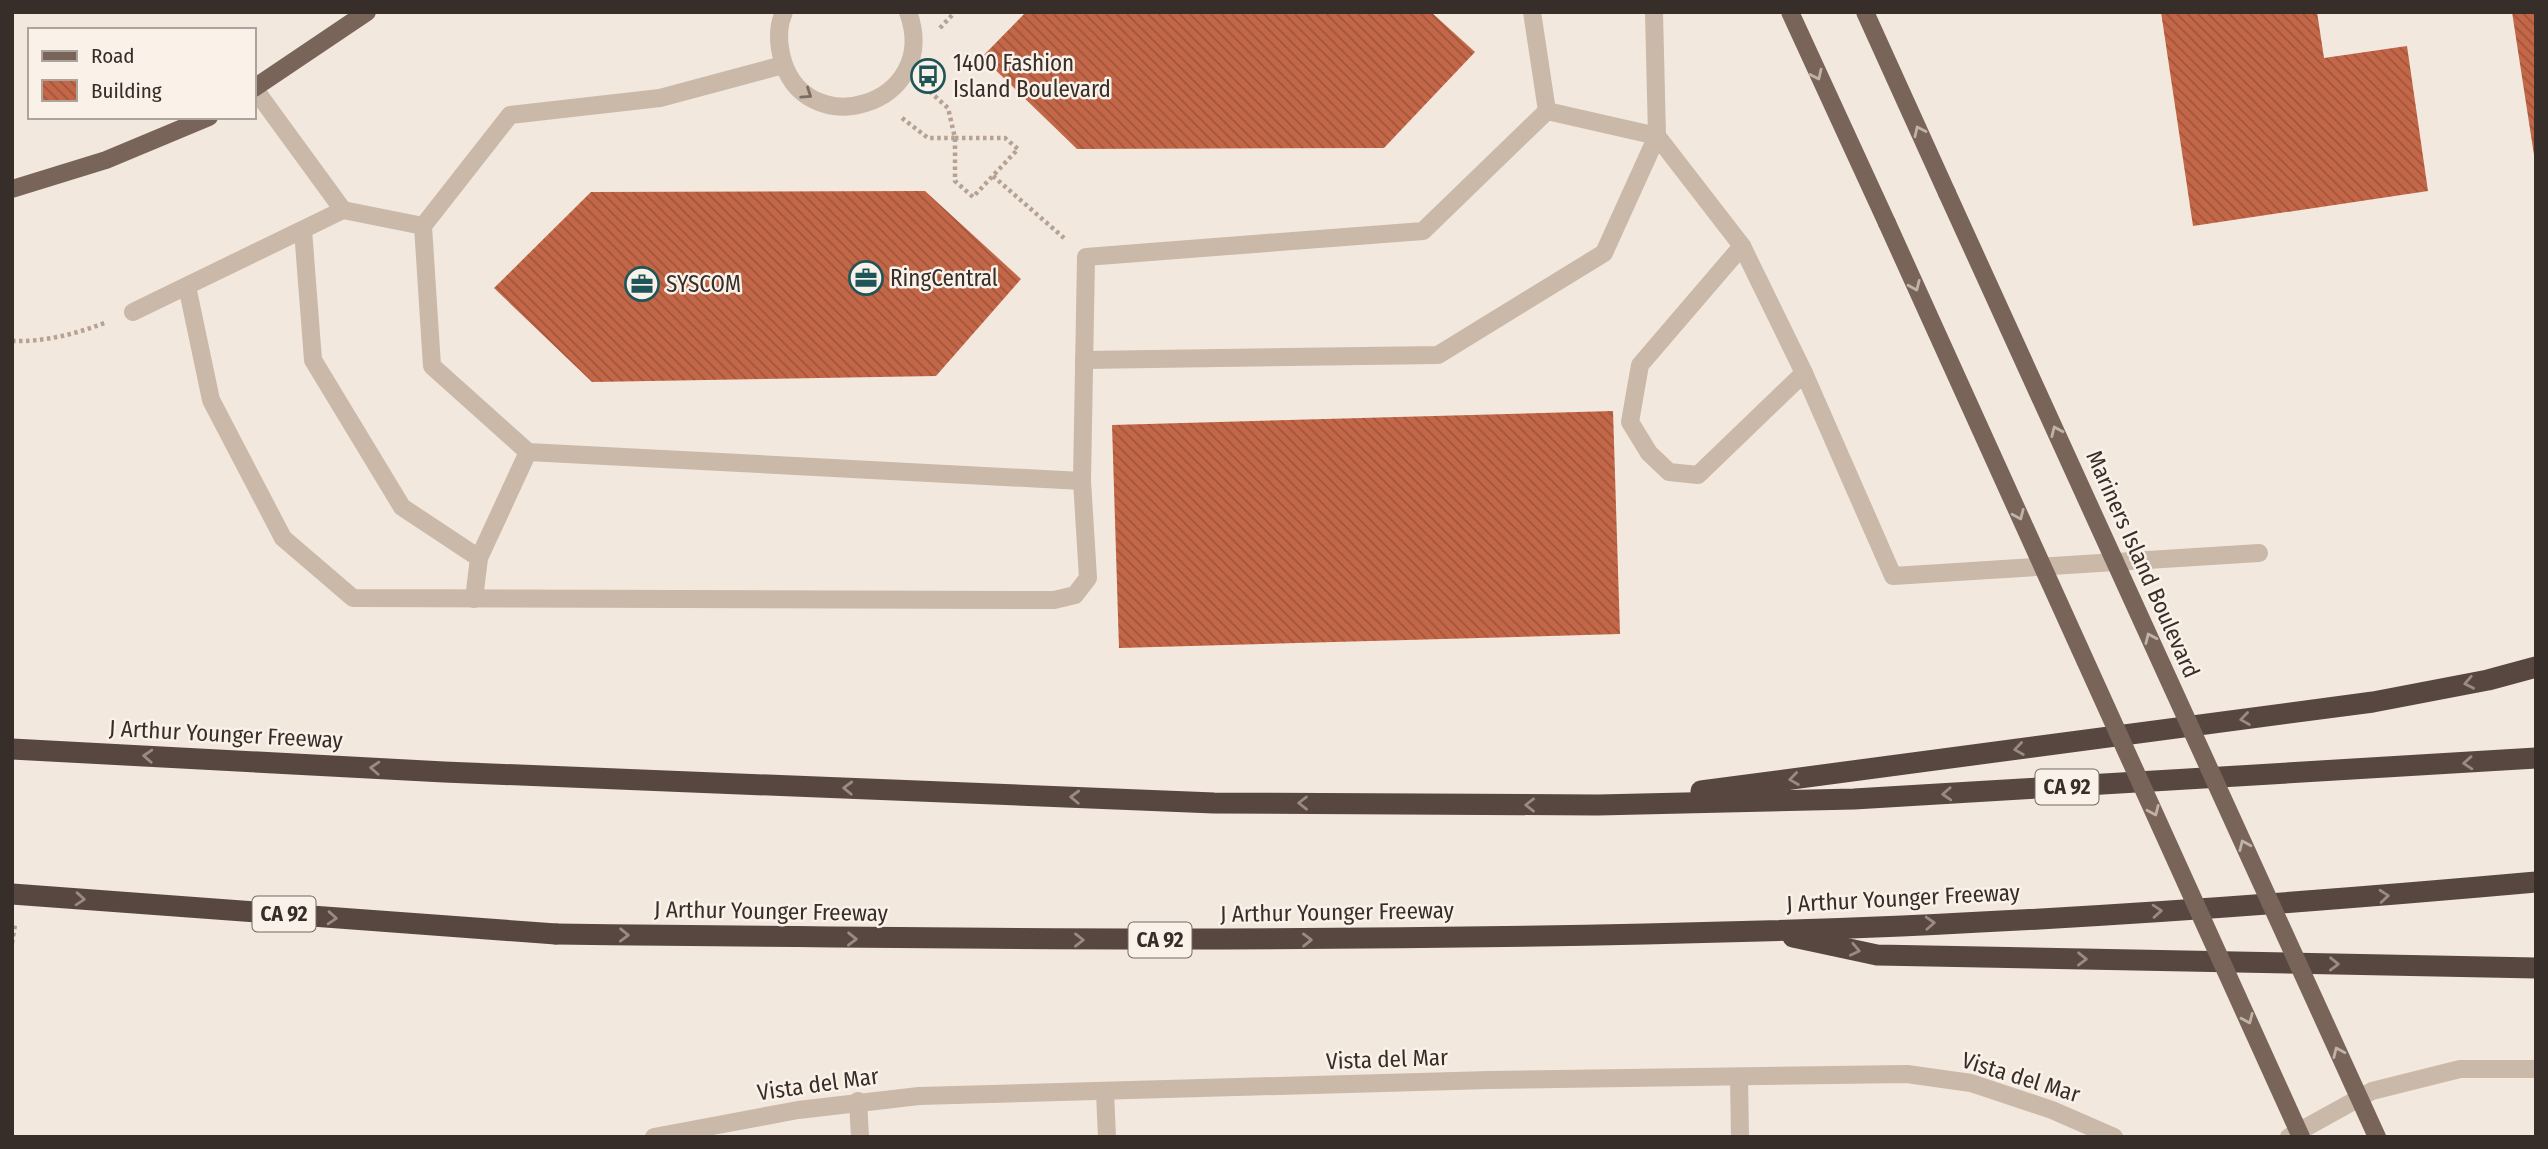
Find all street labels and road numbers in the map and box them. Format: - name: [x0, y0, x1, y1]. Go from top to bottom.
- street label: Mariners Island Boulevard: [2080, 446, 2206, 682]
- street label: J Arthur Younger Freeway: [109, 714, 344, 754]
- road number: CA 92: [2036, 770, 2098, 804]
- street label: J Arthur Younger Freeway: [1786, 878, 2021, 918]
- street label: J Arthur Younger Freeway: [654, 895, 889, 927]
- street label: J Arthur Younger Freeway: [1220, 896, 1455, 928]
- road number: CA 92: [252, 897, 316, 932]
- road number: CA 92: [1128, 922, 1192, 958]
- street label: Vista del Mar: [1325, 1043, 1449, 1075]
- street label: Vista del Mar: [1958, 1046, 2084, 1108]
- street label: Vista del Mar: [756, 1062, 880, 1106]

